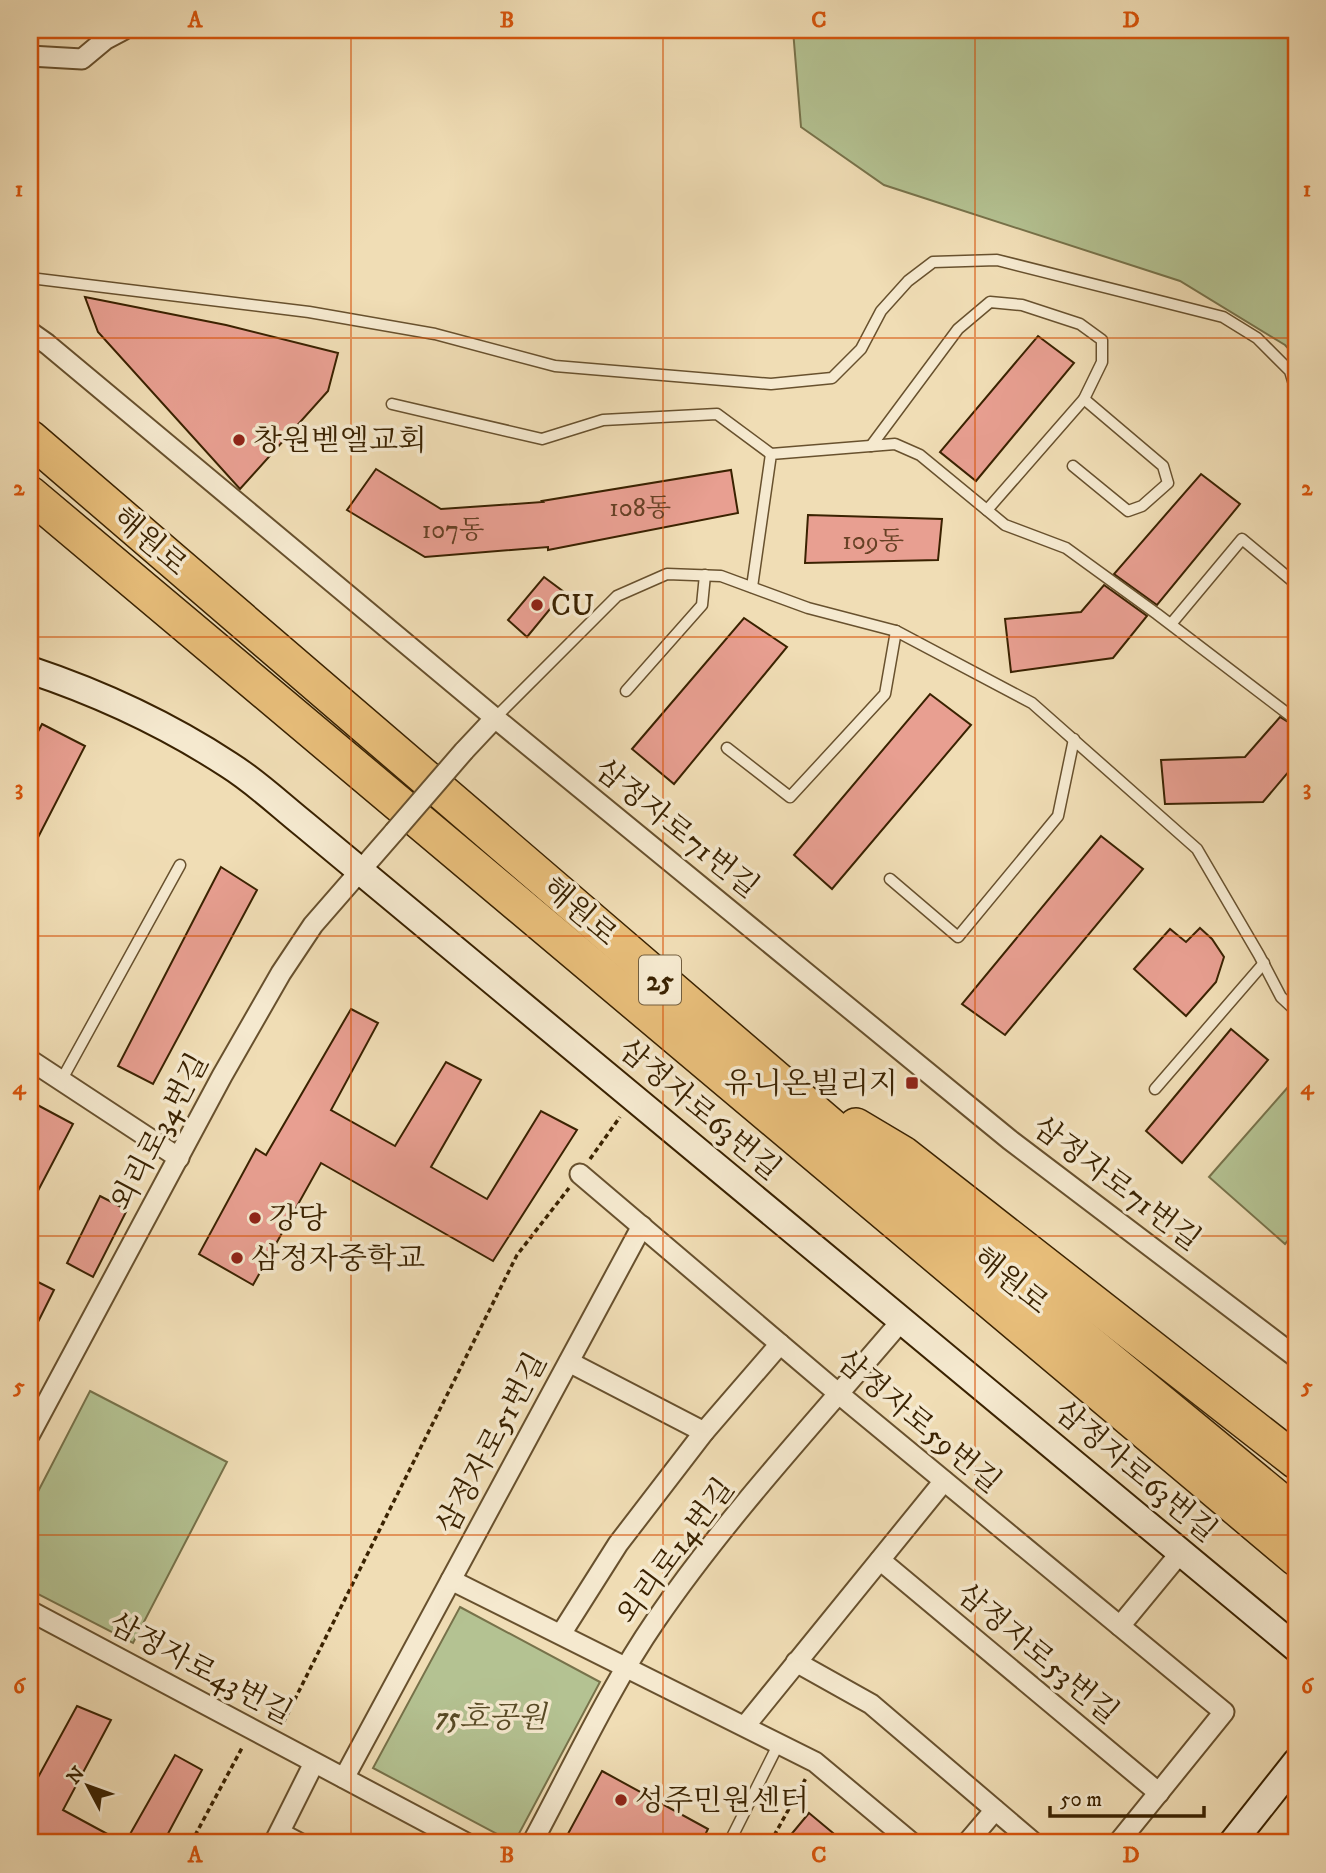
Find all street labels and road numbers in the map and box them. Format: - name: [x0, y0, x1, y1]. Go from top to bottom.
- street label: 해원로: [104, 500, 194, 585]
- street label: 삼정자로71번길: [586, 752, 766, 907]
- street label: 해원로: [534, 870, 624, 955]
- road number: 25: [639, 956, 681, 1004]
- street label: 삼정자로63번길: [610, 1031, 788, 1189]
- street label: 외리로34번길: [103, 1047, 217, 1218]
- street label: 삼정자로71번길: [1025, 1109, 1207, 1259]
- street label: 해원로: [965, 1239, 1055, 1323]
- street label: 삼정자로59번길: [828, 1342, 1008, 1502]
- street label: 삼정자로51번길: [429, 1347, 556, 1541]
- street label: 삼정자로63번길: [1046, 1393, 1224, 1551]
- street label: 외리로14번길: [609, 1472, 743, 1632]
- street label: 삼정자로53번길: [949, 1576, 1126, 1733]
- street label: 삼정자로43번길: [102, 1605, 298, 1733]

